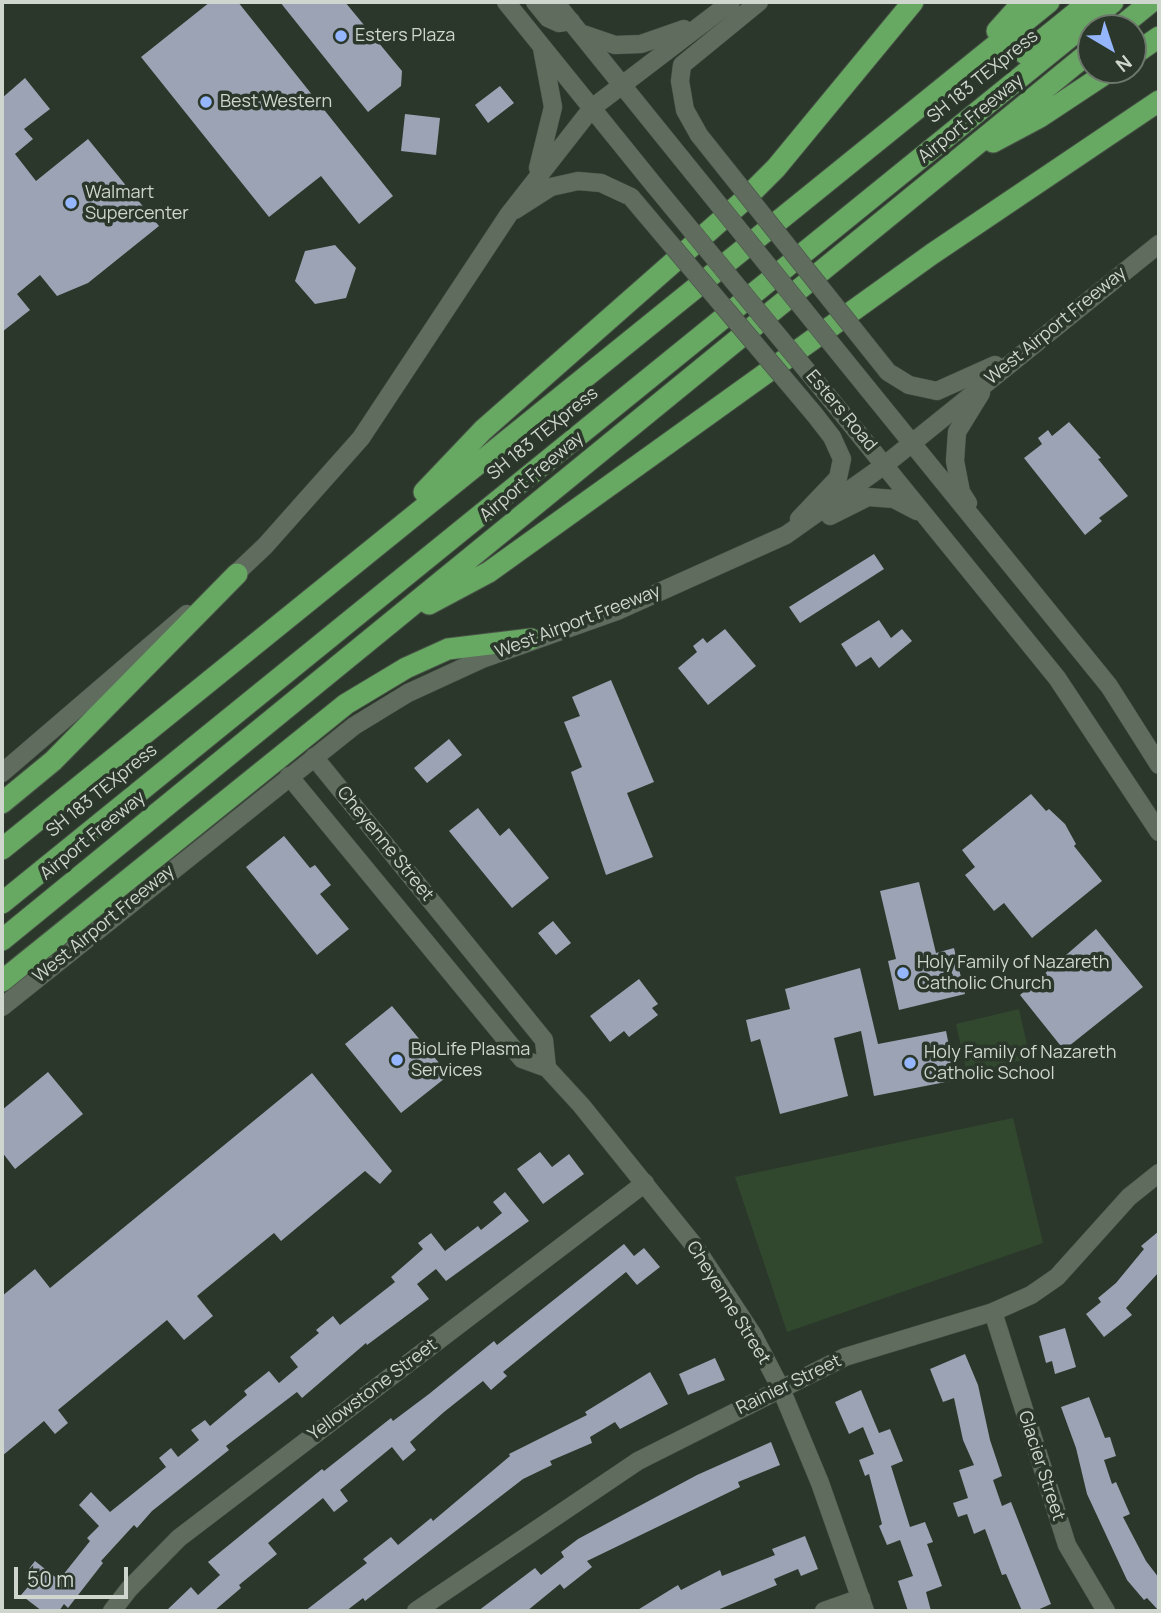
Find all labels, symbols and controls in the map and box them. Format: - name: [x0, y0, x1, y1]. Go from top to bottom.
- north arrow: [1077, 14, 1147, 84]
- place label: Esters Plaza: [355, 25, 455, 47]
- street label: SH 183 TEXpress: [923, 26, 1043, 128]
- marker: Esters Plaza: [333, 28, 349, 44]
- text: N: [1110, 49, 1137, 78]
- street label: Airport Freeway: [914, 70, 1028, 168]
- place label: Best Western: [220, 91, 332, 113]
- marker: Best Western: [198, 94, 214, 110]
- place label: Walmart Supercenter: [85, 182, 189, 224]
- marker: Walmart Supercenter: [63, 195, 79, 211]
- street label: West Airport Freeway: [981, 262, 1131, 390]
- street label: Esters Road: [801, 366, 881, 456]
- street label: SH 183 TEXpress: [483, 383, 603, 485]
- street label: Airport Freeway: [476, 427, 588, 527]
- street label: West Airport Freeway: [492, 580, 664, 664]
- street label: SH 183 TEXpress: [42, 740, 162, 842]
- street label: Cheyenne Street: [332, 782, 438, 906]
- street label: Airport Freeway: [36, 787, 150, 885]
- street label: West Airport Freeway: [29, 860, 179, 988]
- place label: Holy Family of Nazareth Catholic Church: [917, 952, 1109, 995]
- marker: Holy Family of Nazareth Catholic Church: [895, 965, 911, 981]
- place label: BioLife Plasma Services: [411, 1039, 530, 1082]
- place label: Holy Family of Nazareth Catholic School: [924, 1042, 1116, 1084]
- marker: BioLife Plasma Services: [389, 1052, 405, 1068]
- marker: Holy Family of Nazareth Catholic School: [902, 1055, 918, 1071]
- street label: Cheyenne Street: [681, 1237, 775, 1369]
- street label: Yellowstone Street: [304, 1334, 442, 1446]
- street label: Rainier Street: [733, 1350, 845, 1420]
- street label: Glacier Street: [1013, 1408, 1069, 1524]
- scale bar: [18, 1554, 131, 1598]
- text: 50 m: [27, 1565, 74, 1593]

